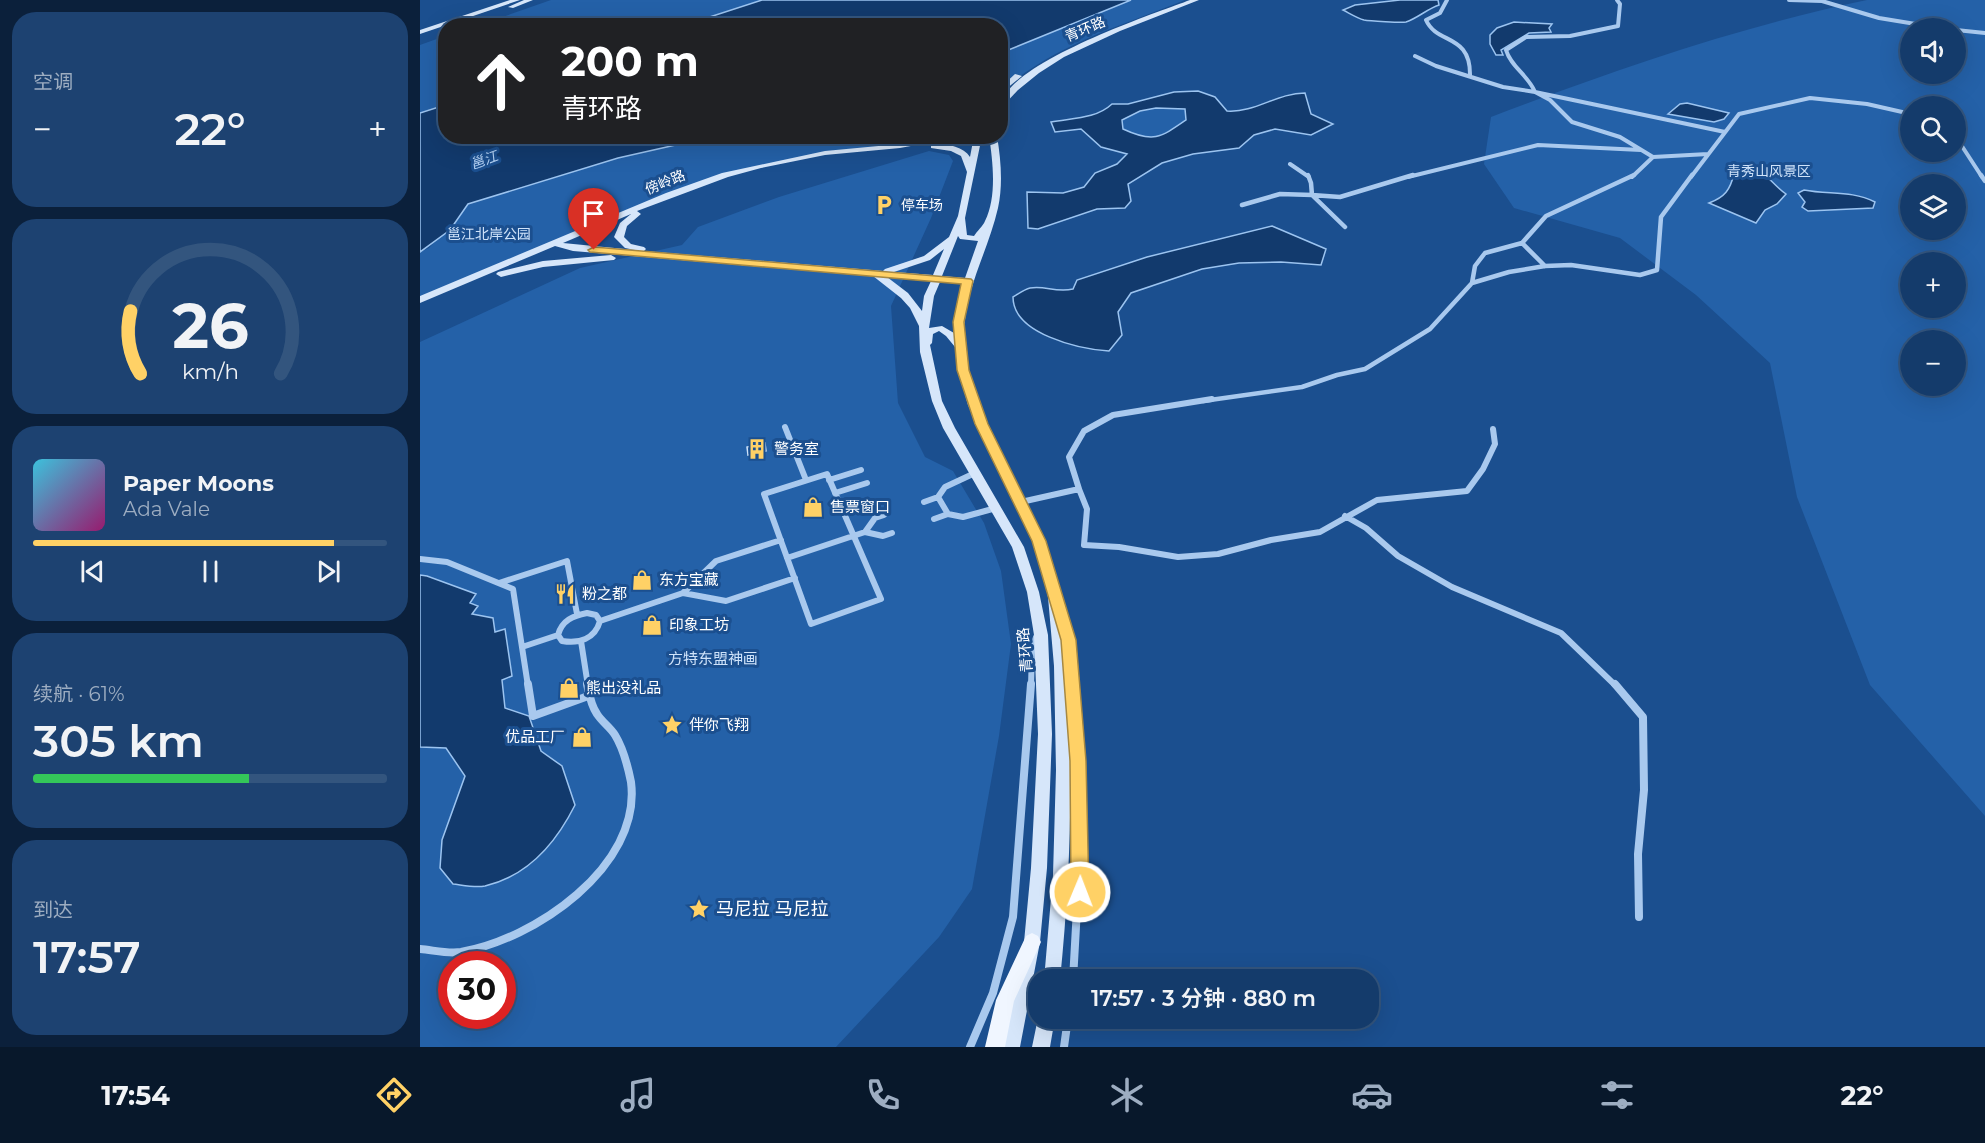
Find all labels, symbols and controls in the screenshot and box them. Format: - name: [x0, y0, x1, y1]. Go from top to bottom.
- street label: 青环路: [1062, 13, 1108, 45]
- map controls: [1900, 18, 1966, 396]
- button: sound: [1900, 18, 1966, 84]
- text: 200 m: [561, 35, 699, 87]
- icon: ahead: [462, 42, 540, 120]
- text: 空调: [33, 70, 73, 94]
- text: 青环路: [561, 92, 642, 125]
- button: search: [1900, 96, 1966, 162]
- text: 22°: [174, 101, 246, 156]
- text: −: [33, 109, 52, 149]
- text: +: [368, 109, 387, 149]
- water label: 邕江: [468, 146, 502, 173]
- park label: 青秀山风景区: [1727, 162, 1811, 180]
- street label: 傍岭路: [642, 166, 688, 198]
- button: layers: [1900, 174, 1966, 240]
- pin: [568, 188, 619, 250]
- parking icon: 停车场: [872, 193, 896, 217]
- place label: 停车场: [901, 196, 943, 214]
- icon: arrive: [577, 197, 610, 230]
- park label: 邕江北岸公园: [447, 225, 531, 243]
- button: +: [1900, 252, 1966, 318]
- text: 26: [172, 288, 248, 364]
- button: −: [1900, 330, 1966, 396]
- text: km/h: [181, 358, 239, 384]
- building icon: 警务室: [745, 437, 769, 461]
- place label: 警务室: [774, 439, 819, 458]
- text: Paper Moons: [123, 470, 274, 497]
- shop icon: 售票窗口: [801, 495, 825, 519]
- text: Ada Vale: [123, 497, 210, 521]
- place label: 售票窗口: [830, 497, 890, 516]
- icon: previous: [76, 555, 109, 588]
- icon: pause: [194, 555, 227, 588]
- icon: next: [312, 555, 345, 588]
- shop icon: 东方宝藏: [630, 568, 654, 592]
- place label: 东方宝藏: [659, 570, 719, 589]
- restaurant icon: 粉之都: [553, 582, 577, 606]
- place label: 粉之都: [582, 584, 627, 603]
- shop icon: 印象工坊: [640, 613, 664, 637]
- place label: 印象工坊: [669, 615, 729, 634]
- street label: 青环路: [1013, 627, 1036, 673]
- park label: 方特东盟神画: [668, 649, 758, 668]
- shop icon: 熊出没礼品: [557, 676, 581, 700]
- place label: 熊出没礼品: [586, 678, 661, 697]
- text: 续航 · 61%: [33, 682, 125, 706]
- text: 305 km: [33, 713, 204, 768]
- place icon: 伴你飞翔: [660, 713, 684, 737]
- place label: 伴你飞翔: [689, 715, 749, 734]
- shop icon: 优品工厂: [570, 725, 594, 749]
- place label: 优品工厂: [505, 727, 565, 746]
- position arrow: [1048, 860, 1112, 924]
- place icon: 马尼拉 马尼拉: [687, 897, 711, 921]
- text: 到达: [33, 898, 73, 922]
- place label: 马尼拉 马尼拉: [716, 898, 829, 920]
- text: 17:57: [33, 929, 141, 984]
- speed limit sign: 30: [438, 951, 516, 1029]
- text: 17:57 · 3 分钟 · 880 m: [1091, 985, 1316, 1012]
- icon: directions: [373, 1074, 415, 1116]
- icon: music: [617, 1074, 659, 1116]
- icon: phone: [862, 1074, 904, 1116]
- icon: climate: [1106, 1074, 1148, 1116]
- icon: car: [1351, 1074, 1393, 1116]
- icon: filters: [1596, 1074, 1638, 1116]
- text: 17:54: [101, 1079, 170, 1112]
- text: 22°: [1840, 1079, 1884, 1112]

